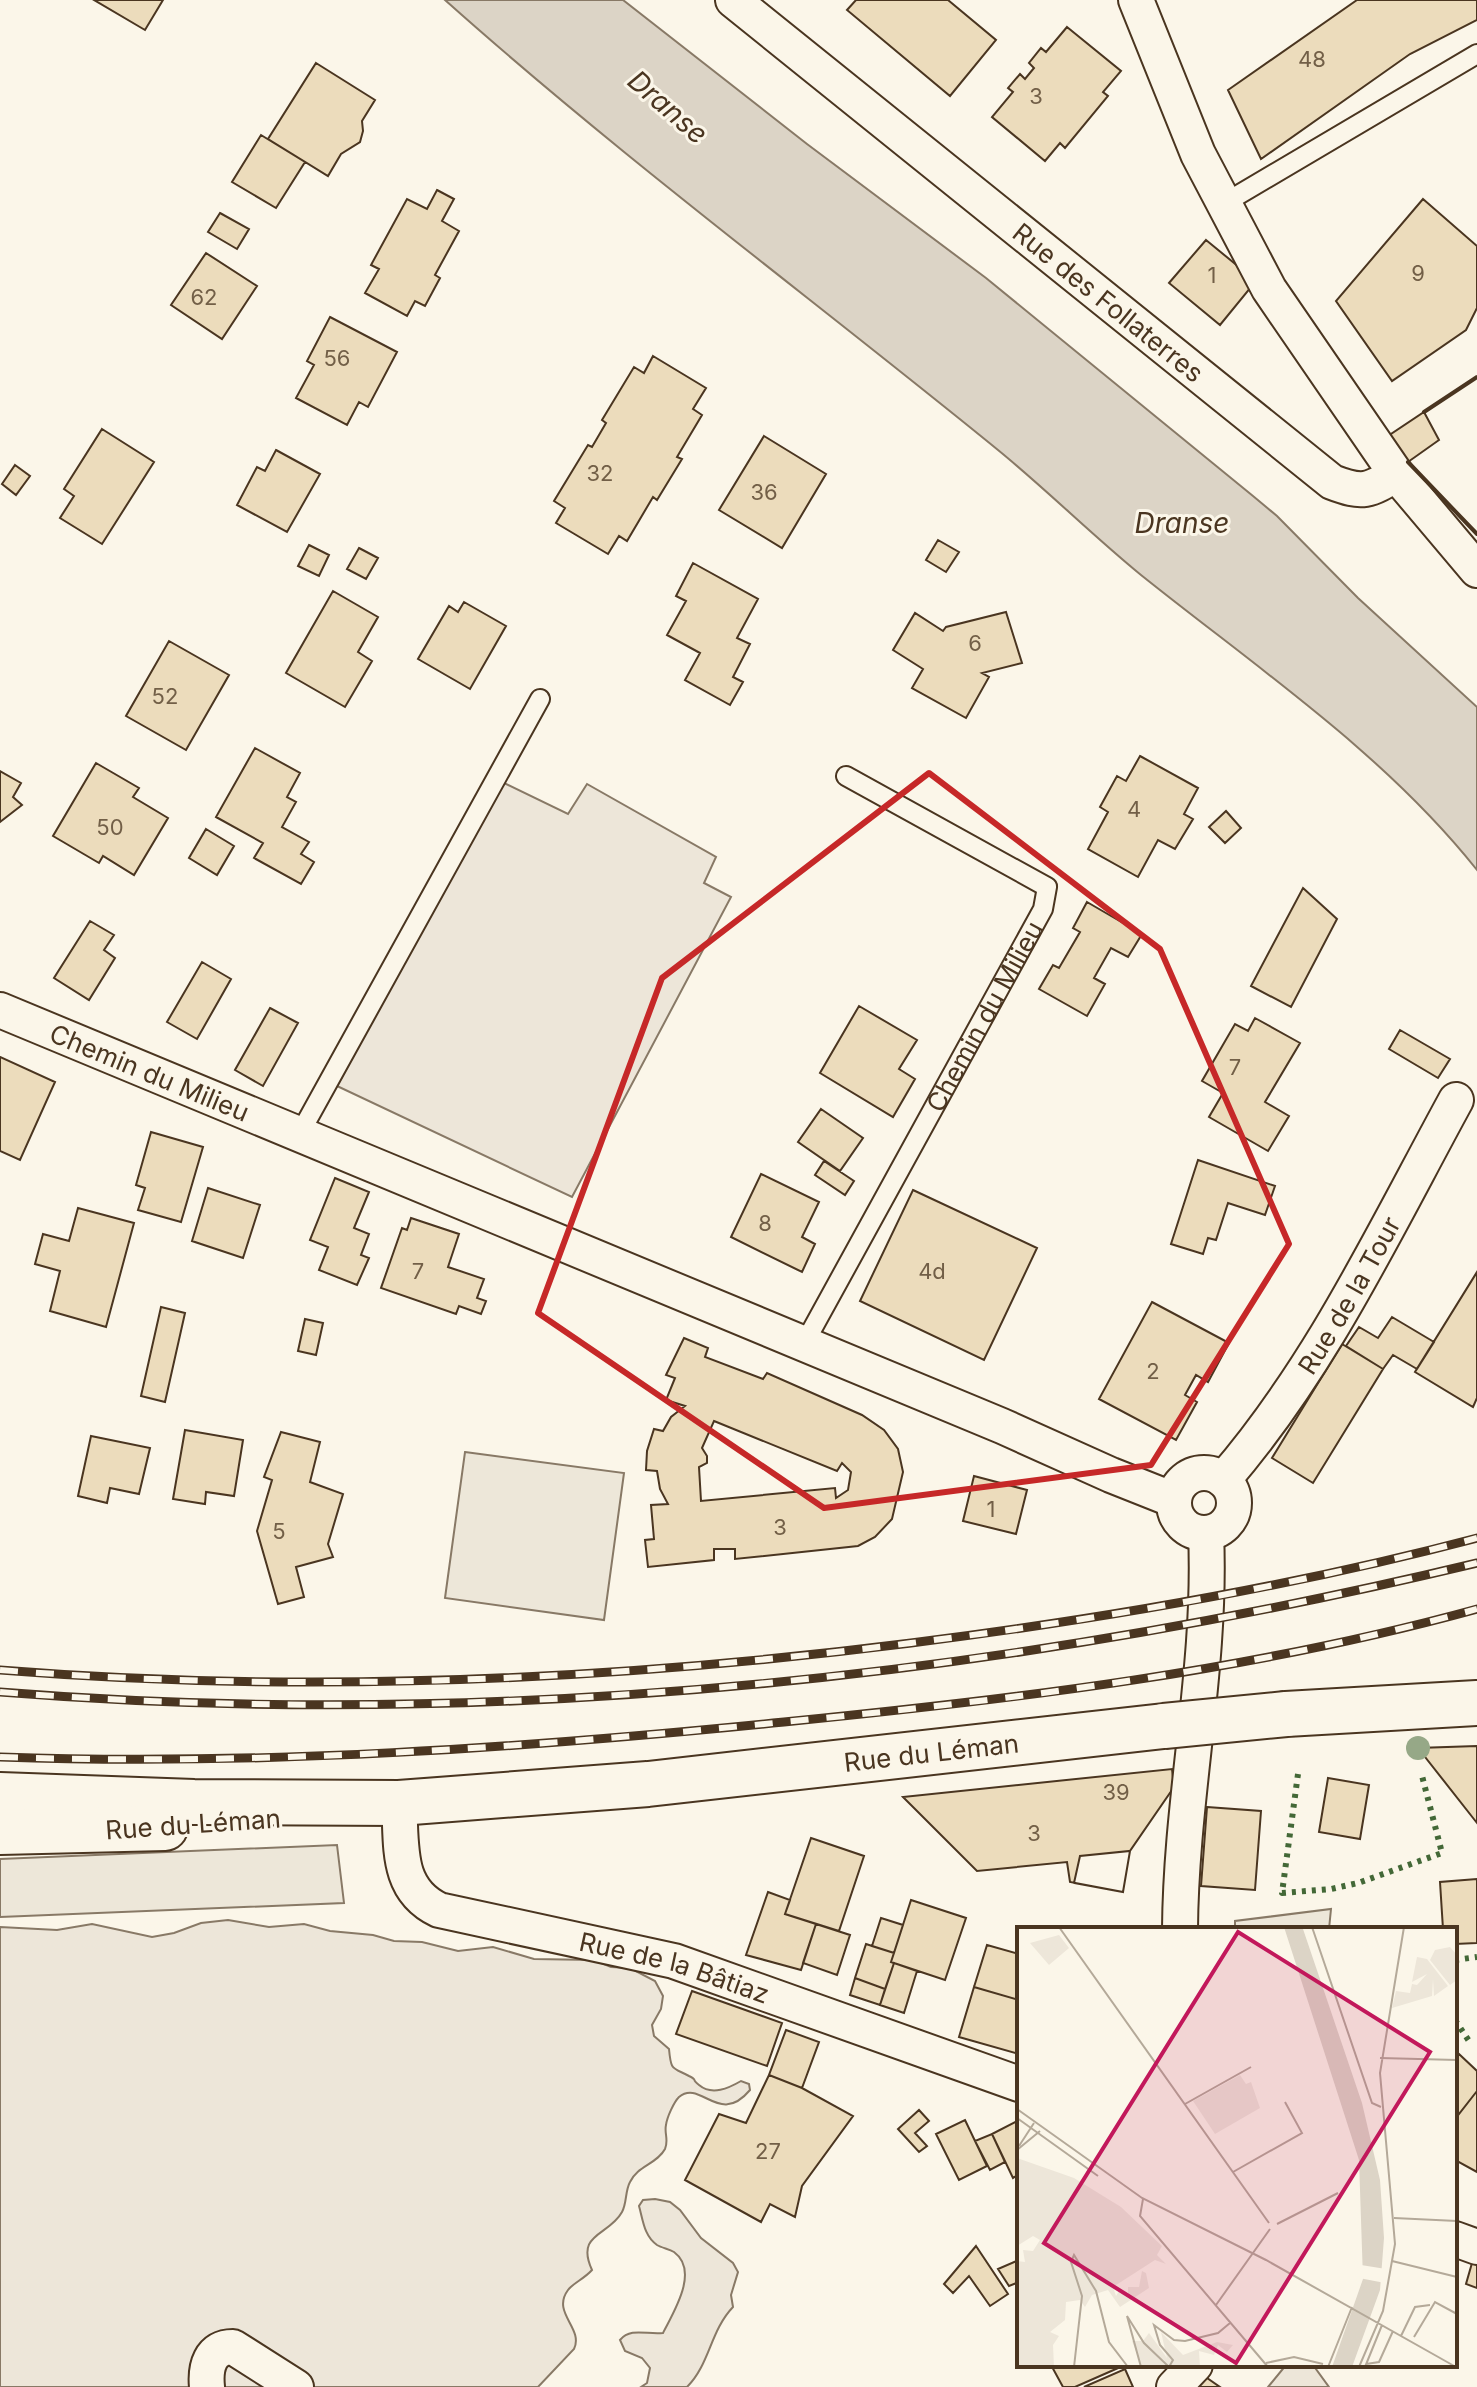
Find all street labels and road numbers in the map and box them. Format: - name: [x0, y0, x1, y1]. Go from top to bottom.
- street label: Rue des Follaterres: [1007, 216, 1210, 388]
- street label: Chemin du Milieu: [919, 915, 1049, 1117]
- street label: Chemin du Milieu: [45, 1017, 254, 1127]
- street label: Rue de la Tour: [1291, 1211, 1406, 1380]
- street label: Rue du Léman: [842, 1727, 1020, 1777]
- street label: Rue du Léman: [104, 1802, 282, 1846]
- street label: Rue de la Bâtiaz: [577, 1925, 774, 2009]

